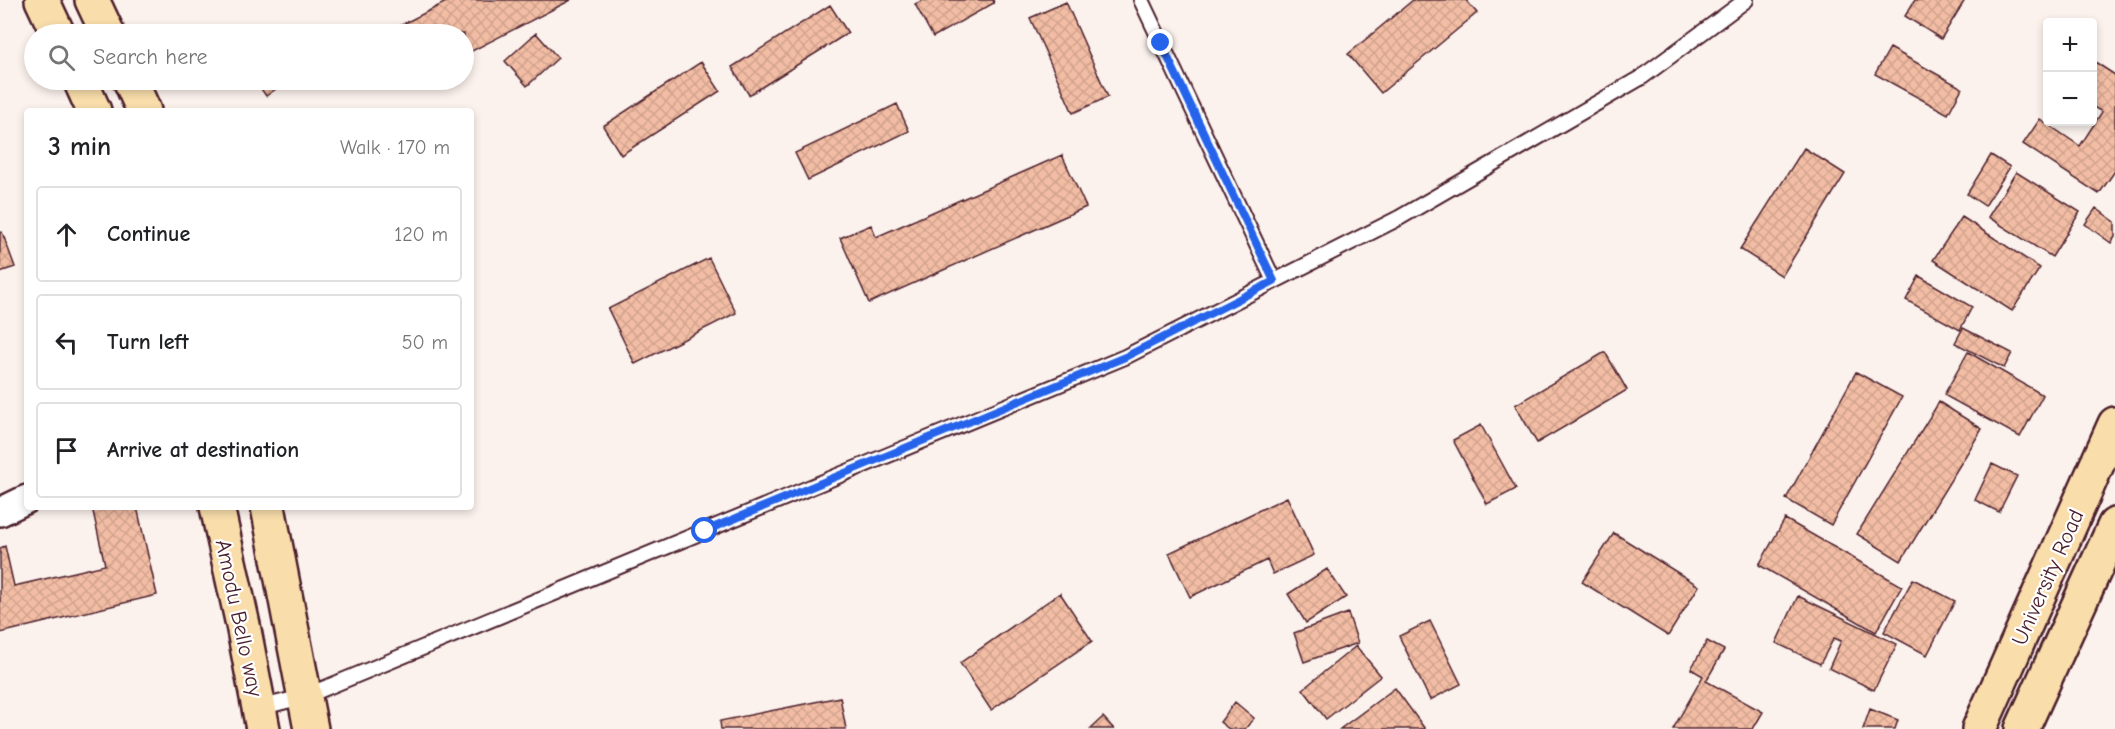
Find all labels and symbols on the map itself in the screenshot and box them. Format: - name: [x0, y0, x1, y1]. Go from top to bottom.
- route end: [1147, 29, 1173, 55]
- street label: University Road: [2006, 505, 2089, 649]
- route start: [691, 517, 717, 543]
- street label: Amodu Bello way: [210, 537, 268, 699]

